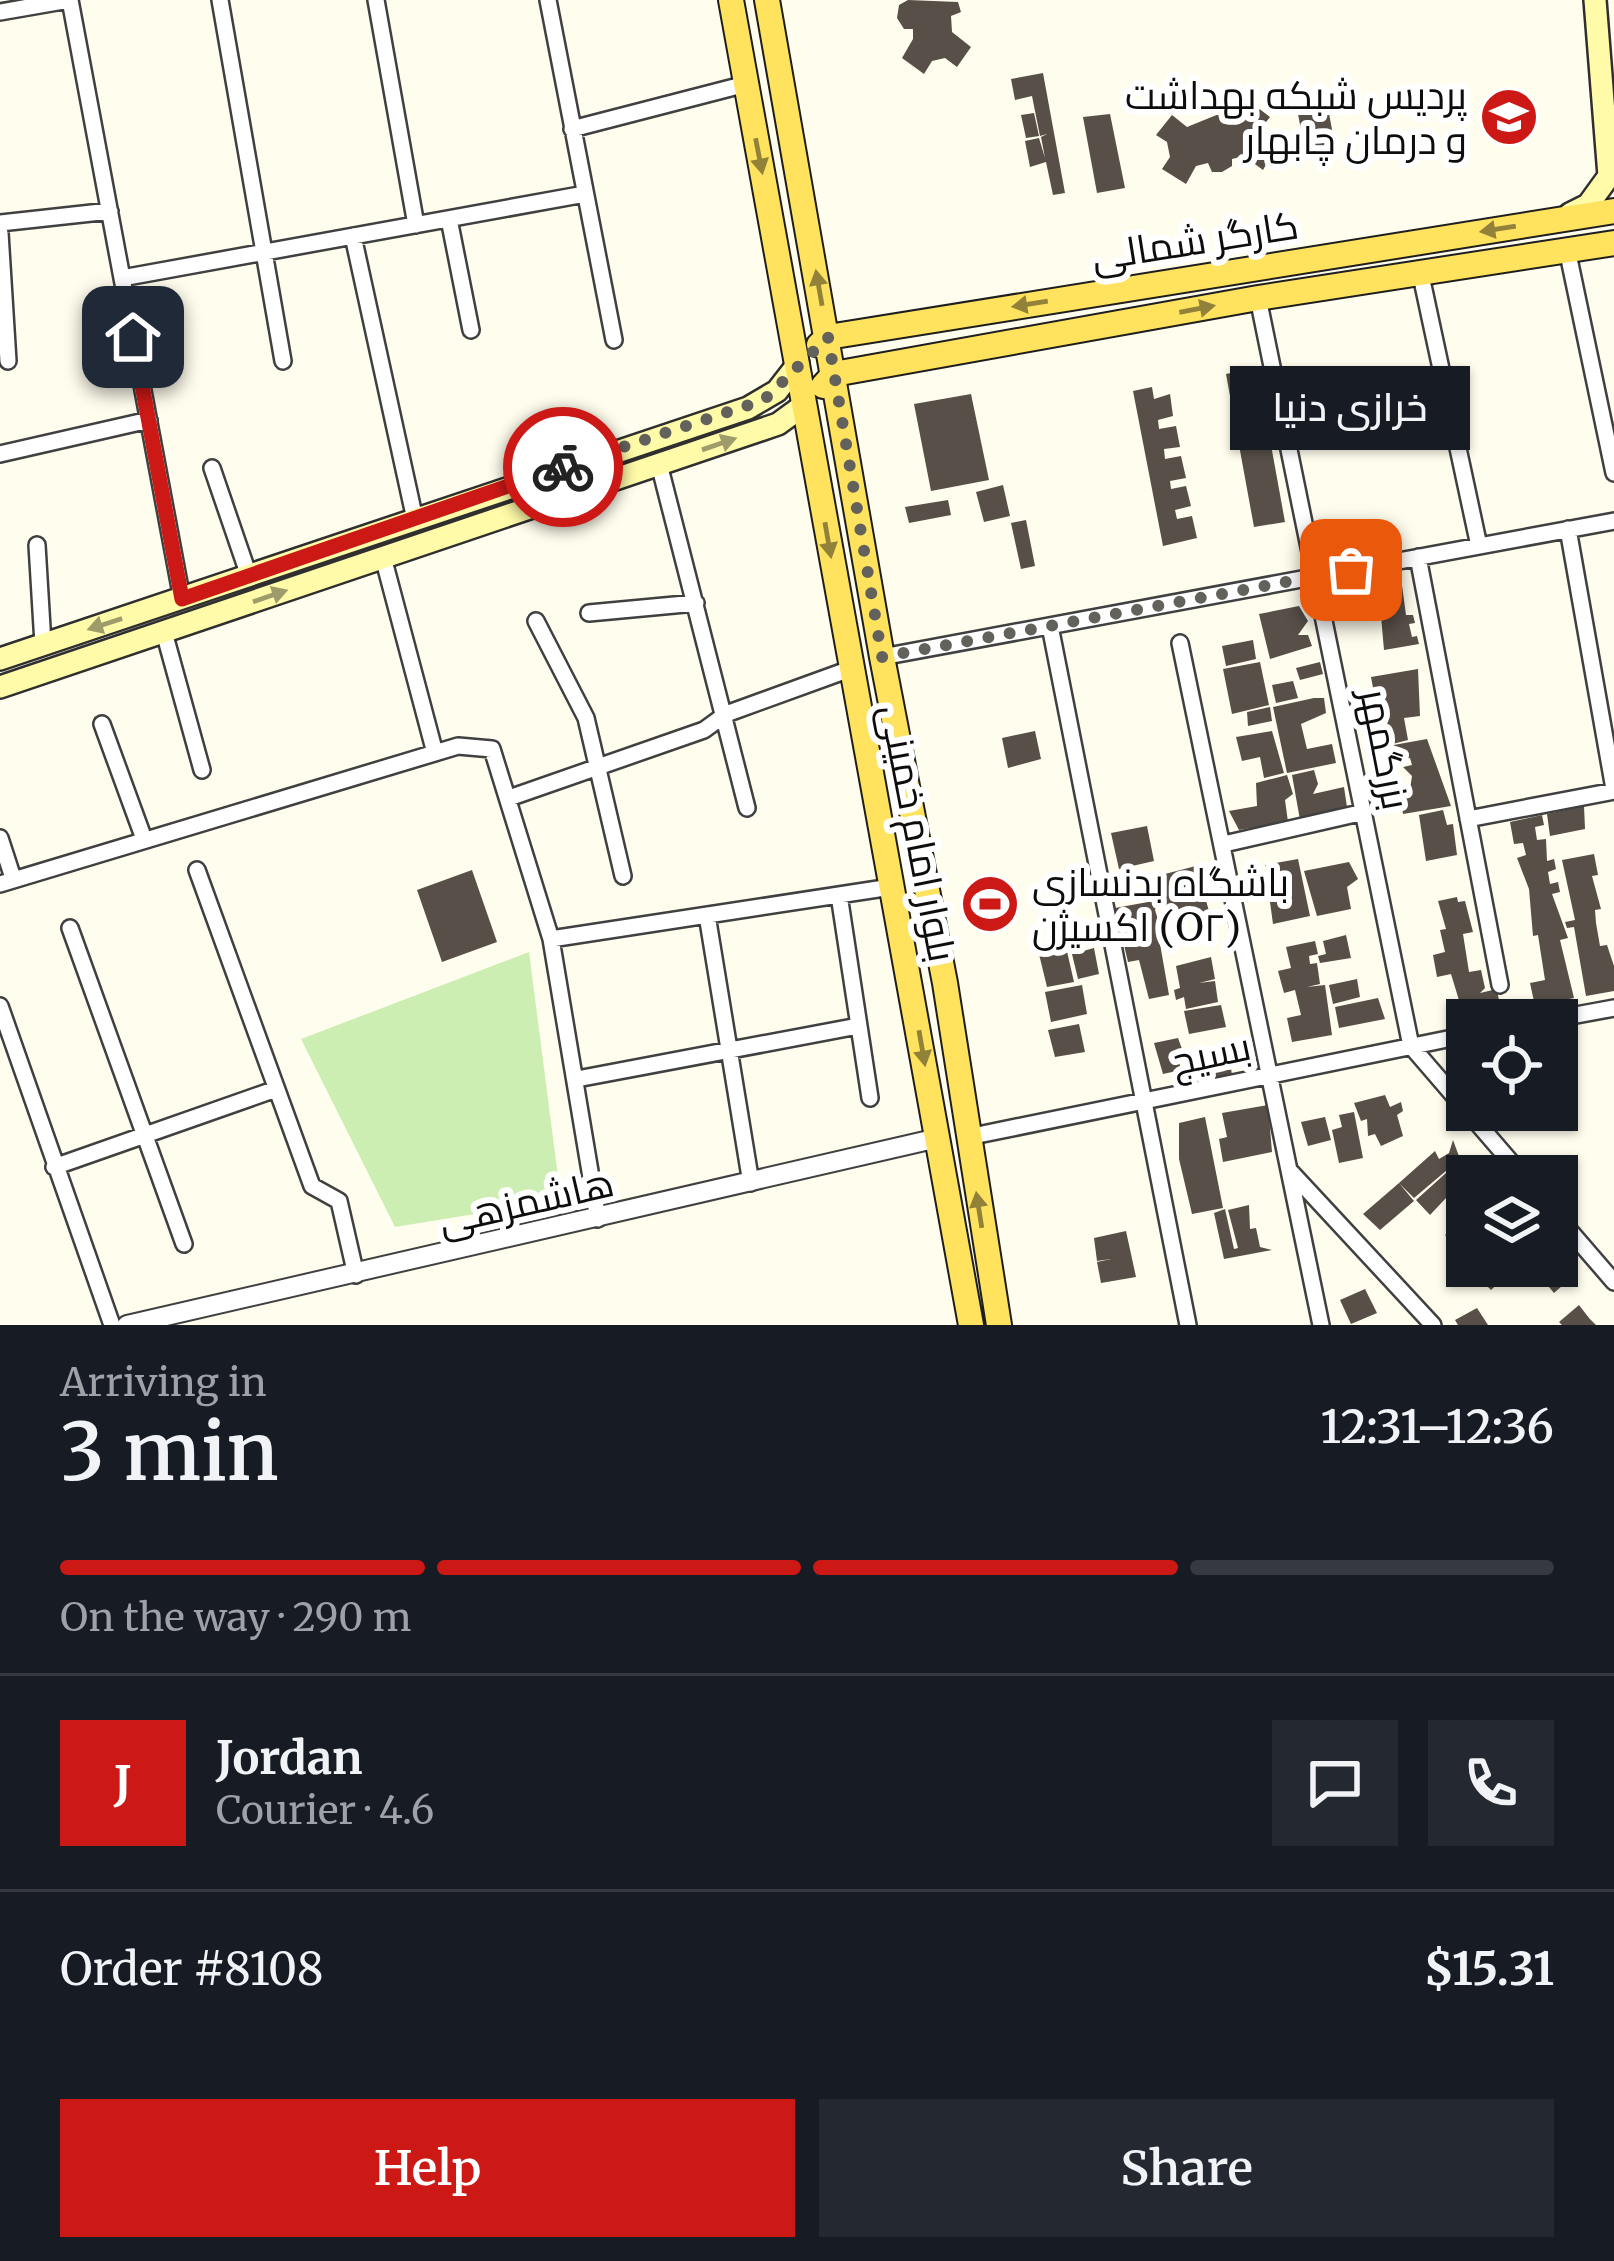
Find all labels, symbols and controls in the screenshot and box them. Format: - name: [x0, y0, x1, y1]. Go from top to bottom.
- place label: پردیس شبکه بهداشت و درمان چابهار: [1125, 71, 1467, 166]
- school or university icon: پردیس شبکه بهداشت و درمان چابهار: [1478, 86, 1540, 148]
- one-way arrow: [751, 138, 769, 176]
- street label: کارگر شمالی: [1088, 200, 1302, 282]
- one-way arrow: [1479, 220, 1517, 238]
- one-way arrow: [809, 268, 828, 306]
- pin: [82, 286, 184, 388]
- one-way arrow: [1011, 296, 1049, 314]
- one-way arrow: [1178, 299, 1216, 318]
- icon: home: [100, 304, 166, 370]
- callout: خرازی دنیا: [1231, 366, 1471, 450]
- text: خرازی دنیا: [1272, 383, 1428, 432]
- courier: [503, 407, 623, 527]
- icon: bike: [530, 434, 596, 500]
- one-way arrow: [701, 434, 737, 452]
- pin: [1300, 519, 1402, 621]
- one-way arrow: [819, 522, 837, 560]
- icon: bag: [1318, 537, 1384, 603]
- one-way arrow: [252, 585, 289, 604]
- one-way arrow: [86, 616, 123, 635]
- street label: بزرگمهر: [1349, 682, 1421, 814]
- street label: بلوار امام خمینی: [867, 700, 967, 966]
- place label: باشگاه بدنسازی اکسیژن (O۲): [1032, 858, 1289, 952]
- sports icon: باشگاه بدنسازی اکسیژن (O۲): [959, 873, 1021, 935]
- map controls: [1446, 999, 1578, 1287]
- button: locate: [1446, 999, 1578, 1131]
- street label: بسیج: [1167, 1022, 1256, 1088]
- one-way arrow: [913, 1029, 931, 1067]
- button: layers: [1446, 1155, 1578, 1287]
- street label: هاشمزهی: [434, 1158, 618, 1246]
- one-way arrow: [970, 1190, 988, 1228]
- text: Arriving in: [60, 1358, 267, 1407]
- text: 12:31–12:36: [1320, 1399, 1554, 1455]
- text: 3 min: [60, 1403, 279, 1501]
- text: On the way · 290 m: [60, 1593, 412, 1642]
- button: chat: [1272, 1720, 1398, 1846]
- button: phone: [1428, 1720, 1554, 1846]
- text: Jordan: [216, 1730, 363, 1786]
- text: J: [114, 1755, 132, 1811]
- text: Courier · 4.6: [216, 1786, 434, 1835]
- text: Order #8108: [60, 1941, 324, 1997]
- text: $15.31: [1424, 1941, 1554, 1997]
- button: Help: [60, 2099, 795, 2237]
- button: Share: [819, 2099, 1554, 2237]

